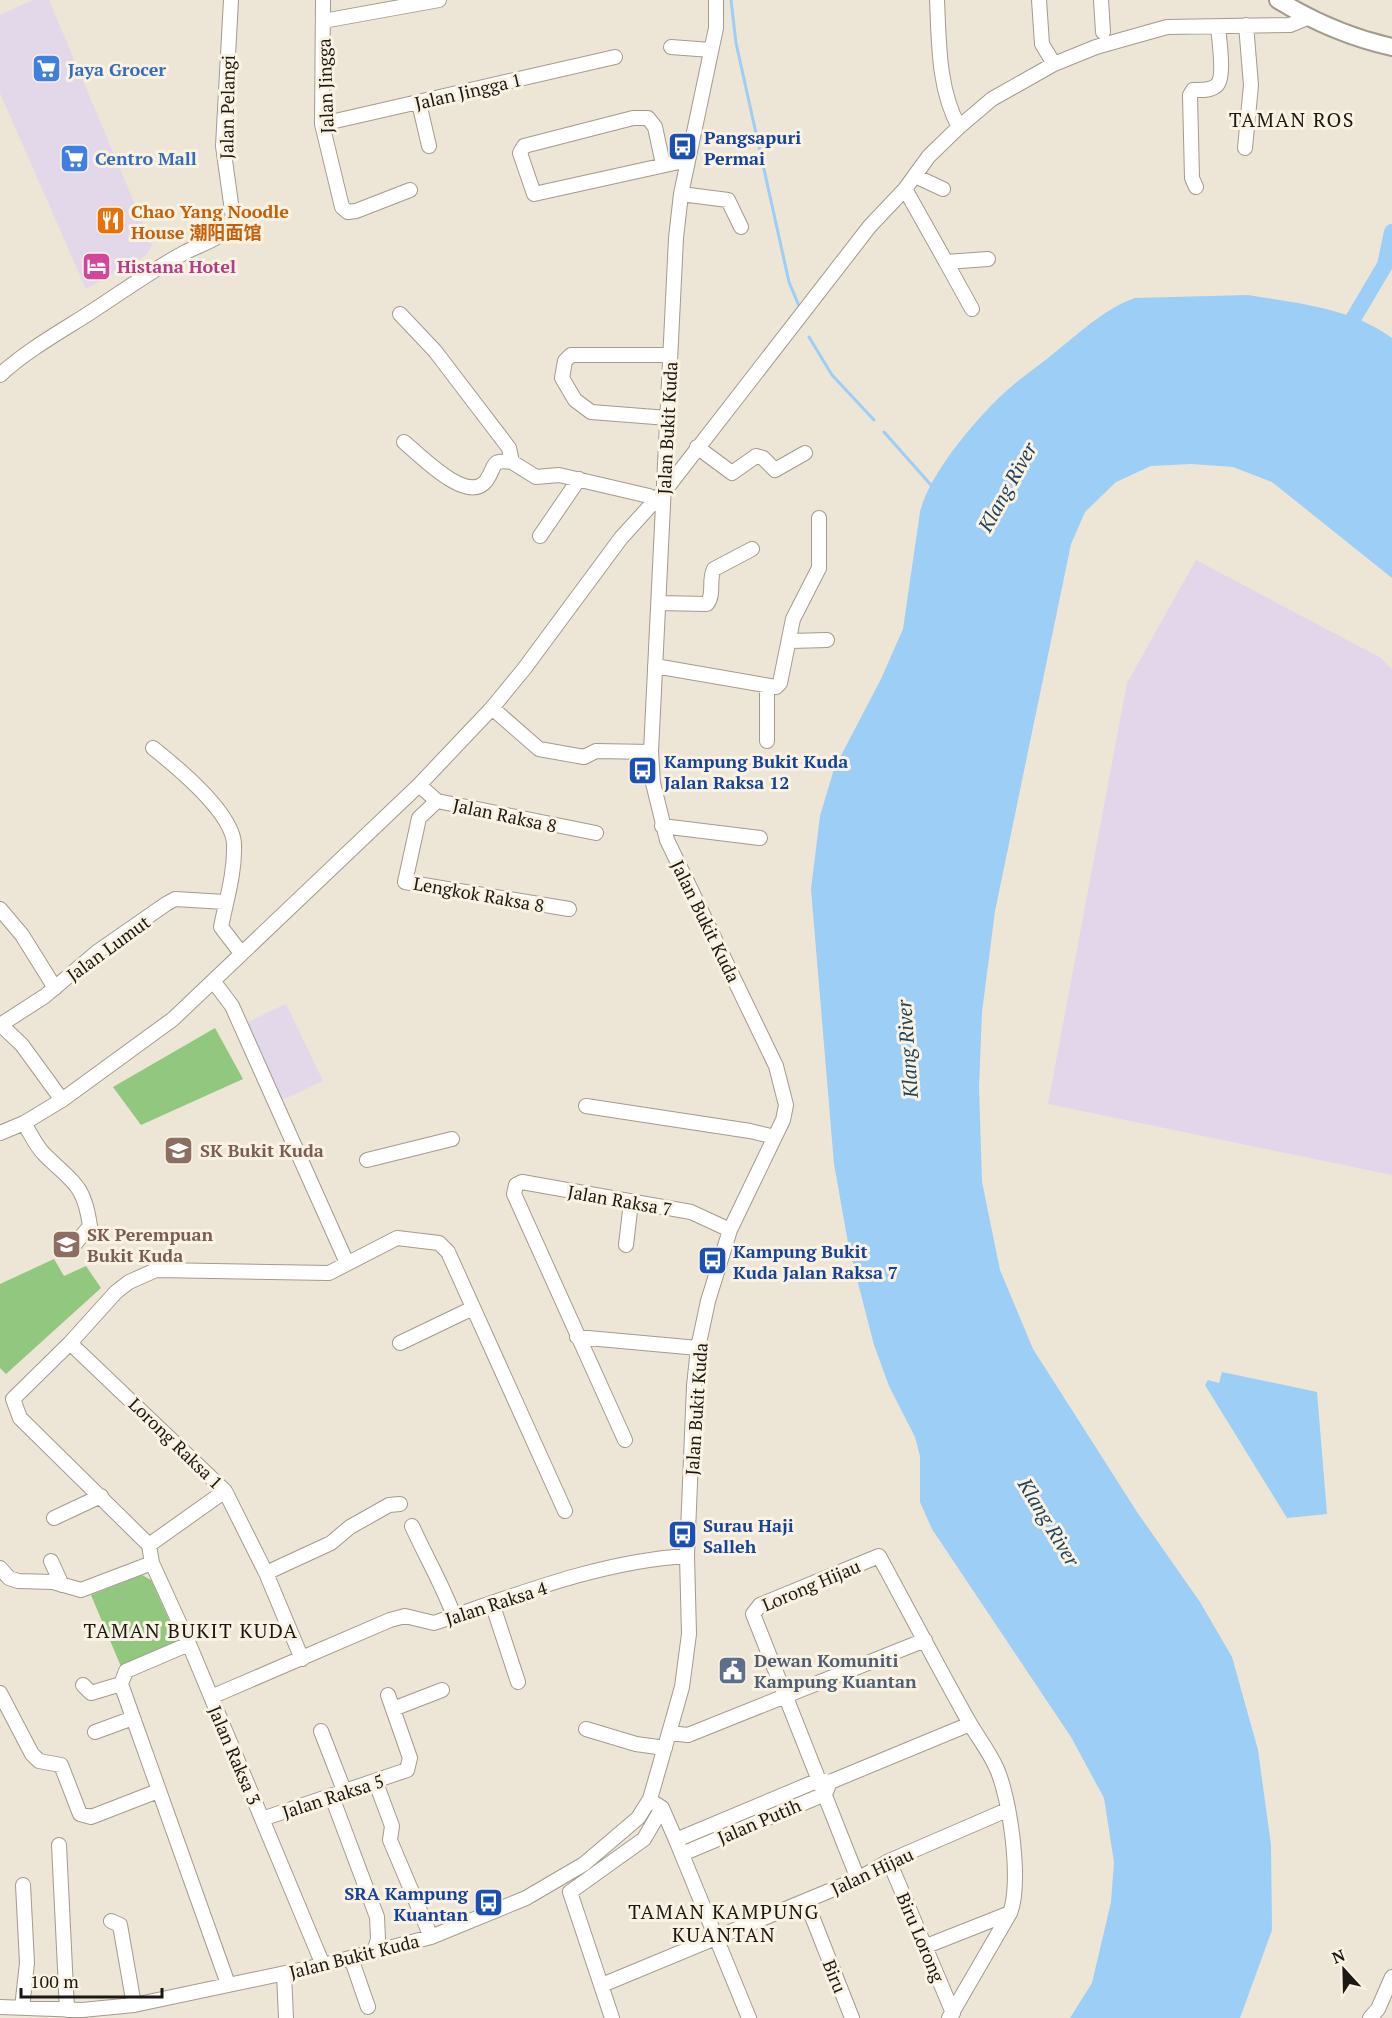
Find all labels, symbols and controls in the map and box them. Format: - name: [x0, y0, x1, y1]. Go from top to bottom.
- street label: Jalan Jingga: [311, 38, 339, 134]
- supermarket icon: Jaya Grocer: [31, 53, 63, 85]
- street label: Jalan Pelangi: [214, 55, 240, 159]
- place label: Jaya Grocer: [68, 57, 166, 81]
- street label: Jalan Jingga 1: [412, 67, 524, 115]
- district label: TAMAN ROS: [1229, 106, 1355, 133]
- place label: Pangsapuri Permai: [704, 125, 801, 170]
- bus stop icon: Pangsapuri Permai: [667, 131, 699, 163]
- supermarket icon: Centro Mall: [58, 142, 90, 174]
- place label: Centro Mall: [95, 146, 197, 170]
- place label: Chao Yang Noodle House 潮阳面馆: [131, 199, 289, 244]
- restaurant icon: Chao Yang Noodle House 潮阳面馆: [94, 205, 126, 237]
- hotel icon: Histana Hotel: [80, 250, 112, 282]
- place label: Histana Hotel: [117, 254, 236, 278]
- street label: Jalan Bukit Kuda: [652, 361, 682, 495]
- water label: Klang River: [971, 436, 1043, 537]
- place label: Kampung Bukit Kuda Jalan Raksa 12: [664, 749, 848, 794]
- bus stop icon: Kampung Bukit Kuda Jalan Raksa 12: [627, 755, 659, 787]
- street label: Jalan Raksa 8: [451, 792, 559, 838]
- street label: Jalan Bukit Kuda: [666, 856, 746, 986]
- street label: Lengkok Raksa 8: [412, 871, 546, 917]
- street label: Jalan Lumut: [61, 909, 155, 986]
- water label: Klang River: [890, 998, 924, 1100]
- school or university icon: SK Bukit Kuda: [163, 1134, 195, 1166]
- place label: SK Bukit Kuda: [200, 1138, 324, 1162]
- street label: Jalan Raksa 7: [566, 1179, 674, 1221]
- place label: SK Perempuan Bukit Kuda: [87, 1222, 214, 1267]
- school or university icon: SK Perempuan Bukit Kuda: [50, 1228, 82, 1260]
- place label: Kampung Bukit Kuda Jalan Raksa 7: [733, 1239, 898, 1284]
- bus stop icon: Kampung Bukit Kuda Jalan Raksa 7: [696, 1245, 728, 1277]
- street label: Jalan Bukit Kuda: [679, 1342, 713, 1476]
- street label: Lorong Raksa 1: [124, 1392, 228, 1494]
- water label: Klang River: [1012, 1472, 1087, 1572]
- place label: Surau Haji Salleh: [703, 1513, 794, 1558]
- bus stop icon: Surau Haji Salleh: [666, 1519, 698, 1551]
- street label: Lorong Hijau: [758, 1554, 864, 1616]
- street label: Jalan Raksa 4: [442, 1575, 550, 1631]
- district label: TAMAN BUKIT KUDA: [84, 1617, 298, 1644]
- place label: Dewan Komuniti Kampung Kuantan: [754, 1648, 917, 1693]
- public building icon: Dewan Komuniti Kampung Kuantan: [717, 1654, 749, 1686]
- street label: Jalan Raksa 3: [203, 1702, 267, 1808]
- street label: Jalan Raksa 5: [279, 1768, 387, 1824]
- street label: Jalan Putih: [714, 1792, 805, 1849]
- street label: Jalan Hijau: [827, 1842, 917, 1900]
- place label: SRA Kampung Kuantan: [344, 1881, 469, 1926]
- bus stop icon: SRA Kampung Kuantan: [473, 1887, 505, 1919]
- street label: Biru Lorong: [891, 1889, 951, 1986]
- district label: TAMAN KAMPUNG KUANTAN: [628, 1898, 820, 1948]
- street label: Jalan Bukit Kuda: [287, 1928, 421, 1984]
- north arrow: [1314, 1940, 1374, 2000]
- text: N: [1329, 1944, 1348, 1969]
- street label: Biru: [818, 1956, 852, 1996]
- scale bar: [21, 1961, 162, 1999]
- text: 100 m: [30, 1969, 79, 1993]

